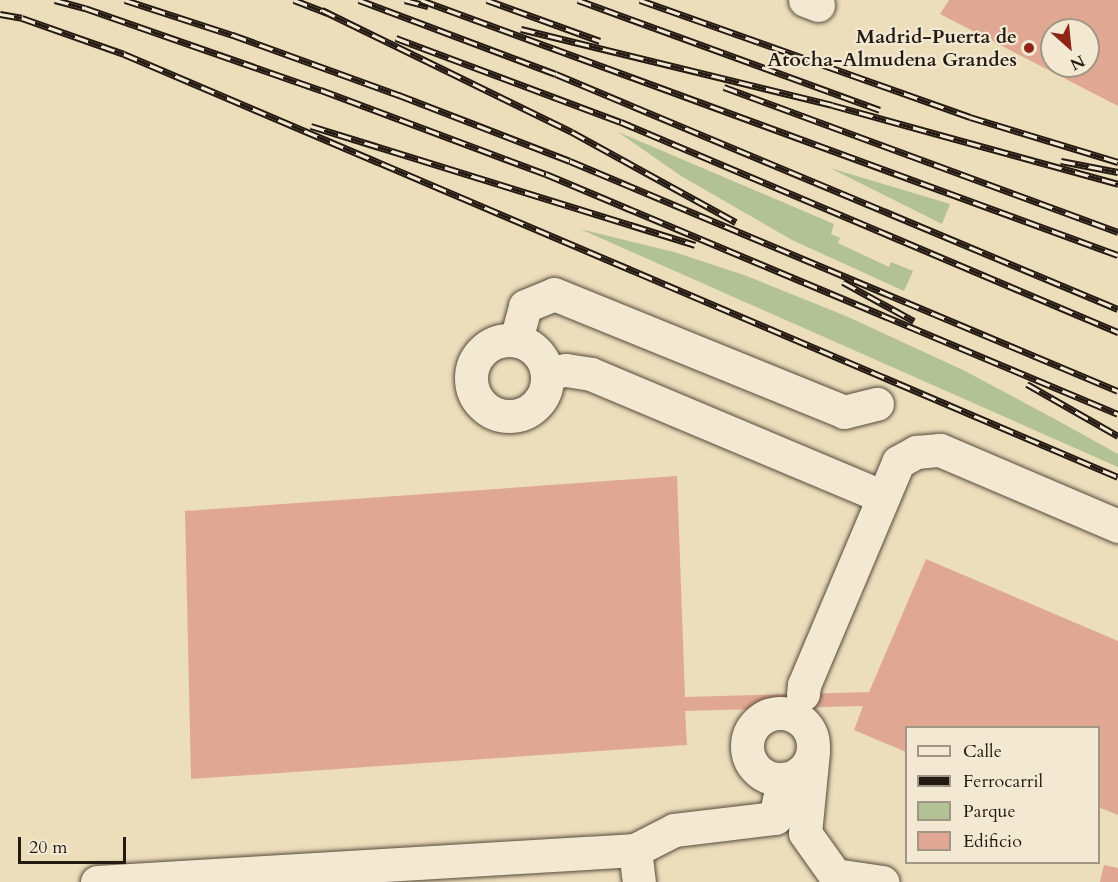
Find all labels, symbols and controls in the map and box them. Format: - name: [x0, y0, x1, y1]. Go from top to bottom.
- north arrow: [1040, 18, 1100, 78]
- place label: Madrid-Puerta de Atocha-Almudena Grandes: [767, 24, 1017, 71]
- marker: Madrid-Puerta de Atocha-Almudena Grandes: [1022, 41, 1036, 55]
- text: N: [1066, 49, 1088, 75]
- legend: [905, 726, 1100, 864]
- text: Calle: [963, 739, 1002, 764]
- text: Ferrocarril: [963, 769, 1043, 794]
- text: Parque: [963, 799, 1016, 824]
- scale bar: [21, 825, 129, 863]
- text: Edificio: [963, 829, 1022, 854]
- text: 20 m: [29, 835, 68, 860]

